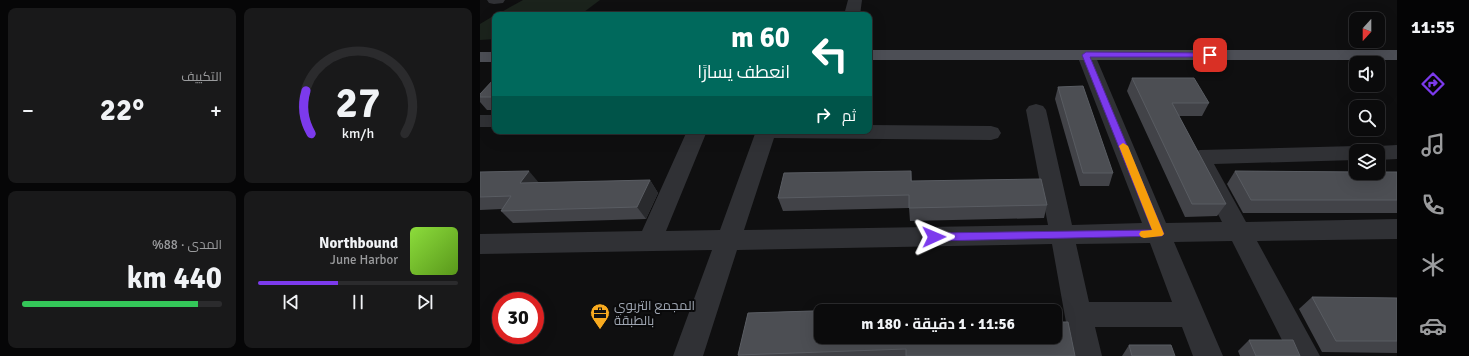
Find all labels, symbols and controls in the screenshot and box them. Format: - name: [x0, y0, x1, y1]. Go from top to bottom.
- north arrow: [1349, 12, 1385, 48]
- map controls: [1349, 12, 1385, 180]
- text: 11:55: [1411, 16, 1455, 38]
- text: 60 m: [731, 21, 790, 55]
- icon: left: [804, 28, 856, 80]
- pin: [1193, 38, 1227, 72]
- icon: arrive: [1199, 44, 1221, 66]
- button: sound: [1349, 56, 1385, 92]
- text: انعطف يسارًا: [697, 61, 790, 83]
- text: التكييف: [181, 69, 222, 85]
- icon: directions: [1419, 70, 1447, 98]
- text: 27: [336, 77, 380, 128]
- text: 22°: [100, 92, 144, 129]
- text: −: [22, 97, 34, 124]
- text: +: [210, 97, 222, 124]
- button: search: [1349, 100, 1385, 136]
- icon: right: [812, 104, 834, 126]
- text: ثم: [842, 107, 856, 125]
- text: km/h: [342, 124, 374, 141]
- icon: music: [1419, 131, 1447, 159]
- button: layers: [1349, 144, 1385, 180]
- icon: phone: [1419, 191, 1447, 219]
- position arrow: [913, 216, 955, 258]
- text: Northbound: [319, 234, 398, 252]
- text: المدى · 88%: [152, 237, 222, 253]
- icon: climate: [1419, 251, 1447, 279]
- text: June Harbor: [330, 252, 398, 268]
- text: 440 km: [127, 260, 222, 297]
- icon: previous: [280, 291, 302, 313]
- icon: pause: [347, 291, 369, 313]
- icon: next: [414, 291, 436, 313]
- speed limit sign: 30: [492, 292, 544, 344]
- place label: المجمع التربوي بالطبقة: [614, 298, 695, 329]
- office icon: المجمع التربوي بالطبقة: [589, 302, 611, 330]
- icon: car: [1419, 312, 1447, 340]
- text: 11:56 · 1 دقيقة · 180 m: [861, 315, 1015, 333]

